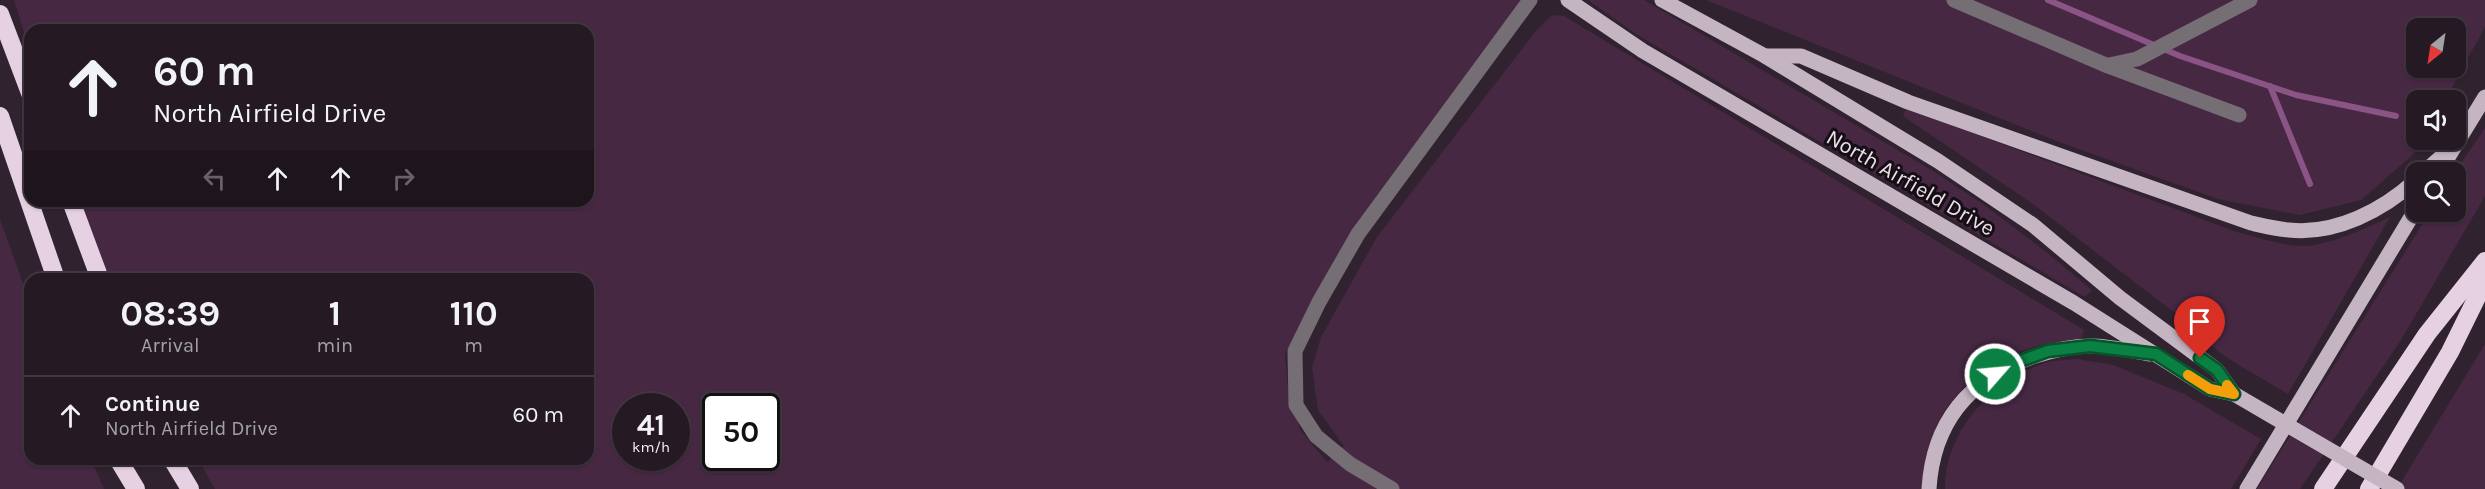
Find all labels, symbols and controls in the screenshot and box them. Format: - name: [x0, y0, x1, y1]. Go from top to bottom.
- north arrow: [2406, 18, 2466, 78]
- map controls: [2406, 18, 2466, 222]
- text: 60 m: [153, 46, 256, 96]
- icon: ahead: [54, 48, 132, 126]
- button: sound: [2406, 90, 2466, 150]
- text: North Airfield Drive: [153, 97, 386, 129]
- street label: North Airfield Drive: [1822, 124, 1999, 242]
- icon: left: [198, 162, 231, 195]
- icon: ahead: [261, 162, 294, 195]
- icon: ahead: [324, 162, 357, 195]
- icon: right: [387, 162, 420, 195]
- button: search: [2406, 162, 2466, 222]
- text: 08:39: [120, 292, 220, 334]
- text: 1: [328, 292, 341, 334]
- text: 110: [449, 292, 498, 334]
- pin: [2174, 296, 2225, 358]
- icon: arrive: [2183, 305, 2216, 338]
- text: Arrival: [141, 334, 200, 357]
- text: min: [316, 334, 353, 357]
- text: m: [464, 334, 483, 357]
- position arrow: [1963, 342, 2027, 406]
- text: Continue: [105, 391, 200, 417]
- speed limit sign: 50: [702, 393, 780, 471]
- icon: ahead: [54, 399, 87, 432]
- text: 60 m: [513, 402, 564, 428]
- text: 41: [637, 407, 665, 443]
- text: North Airfield Drive: [105, 417, 278, 440]
- text: km/h: [632, 438, 670, 456]

